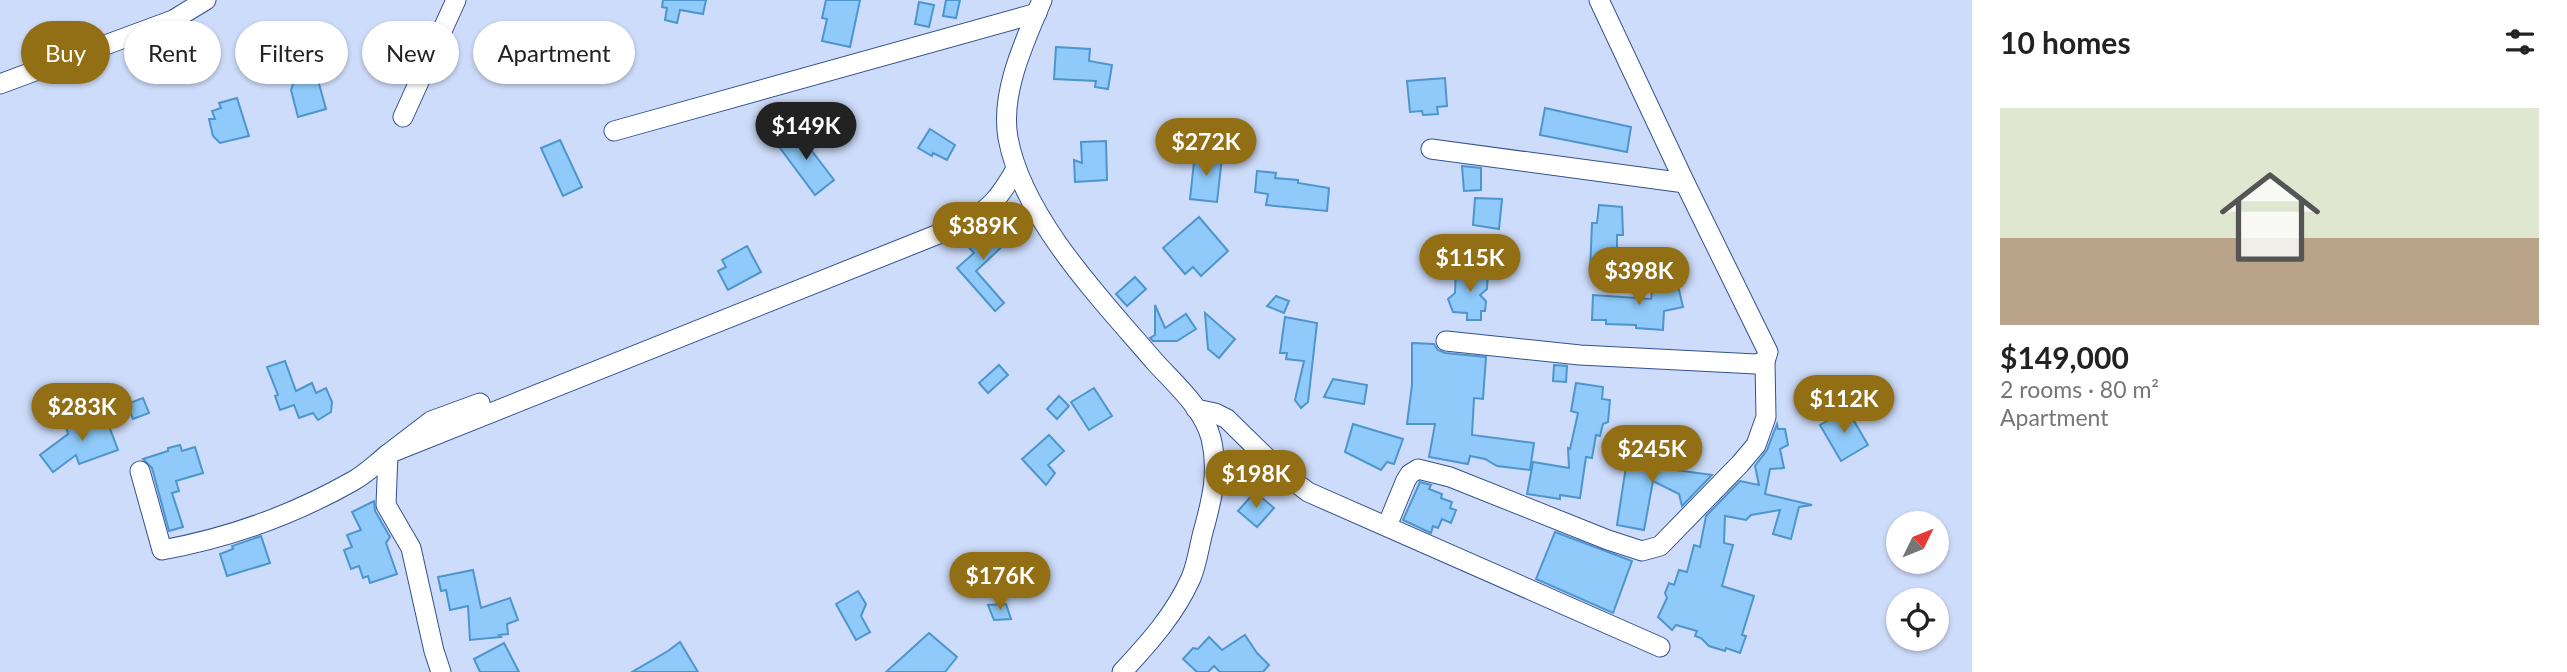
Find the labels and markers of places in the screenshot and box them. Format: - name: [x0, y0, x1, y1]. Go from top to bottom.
- pin: $149K: [757, 102, 855, 162]
- pin: $272K: [1157, 118, 1255, 178]
- pin: $389K: [934, 202, 1032, 262]
- pin: $115K: [1421, 234, 1519, 294]
- pin: $398K: [1590, 247, 1688, 307]
- pin: $112K: [1795, 376, 1893, 435]
- pin: $283K: [33, 384, 131, 443]
- pin: $245K: [1603, 426, 1701, 485]
- pin: $198K: [1207, 450, 1305, 510]
- pin: $176K: [951, 552, 1049, 612]

